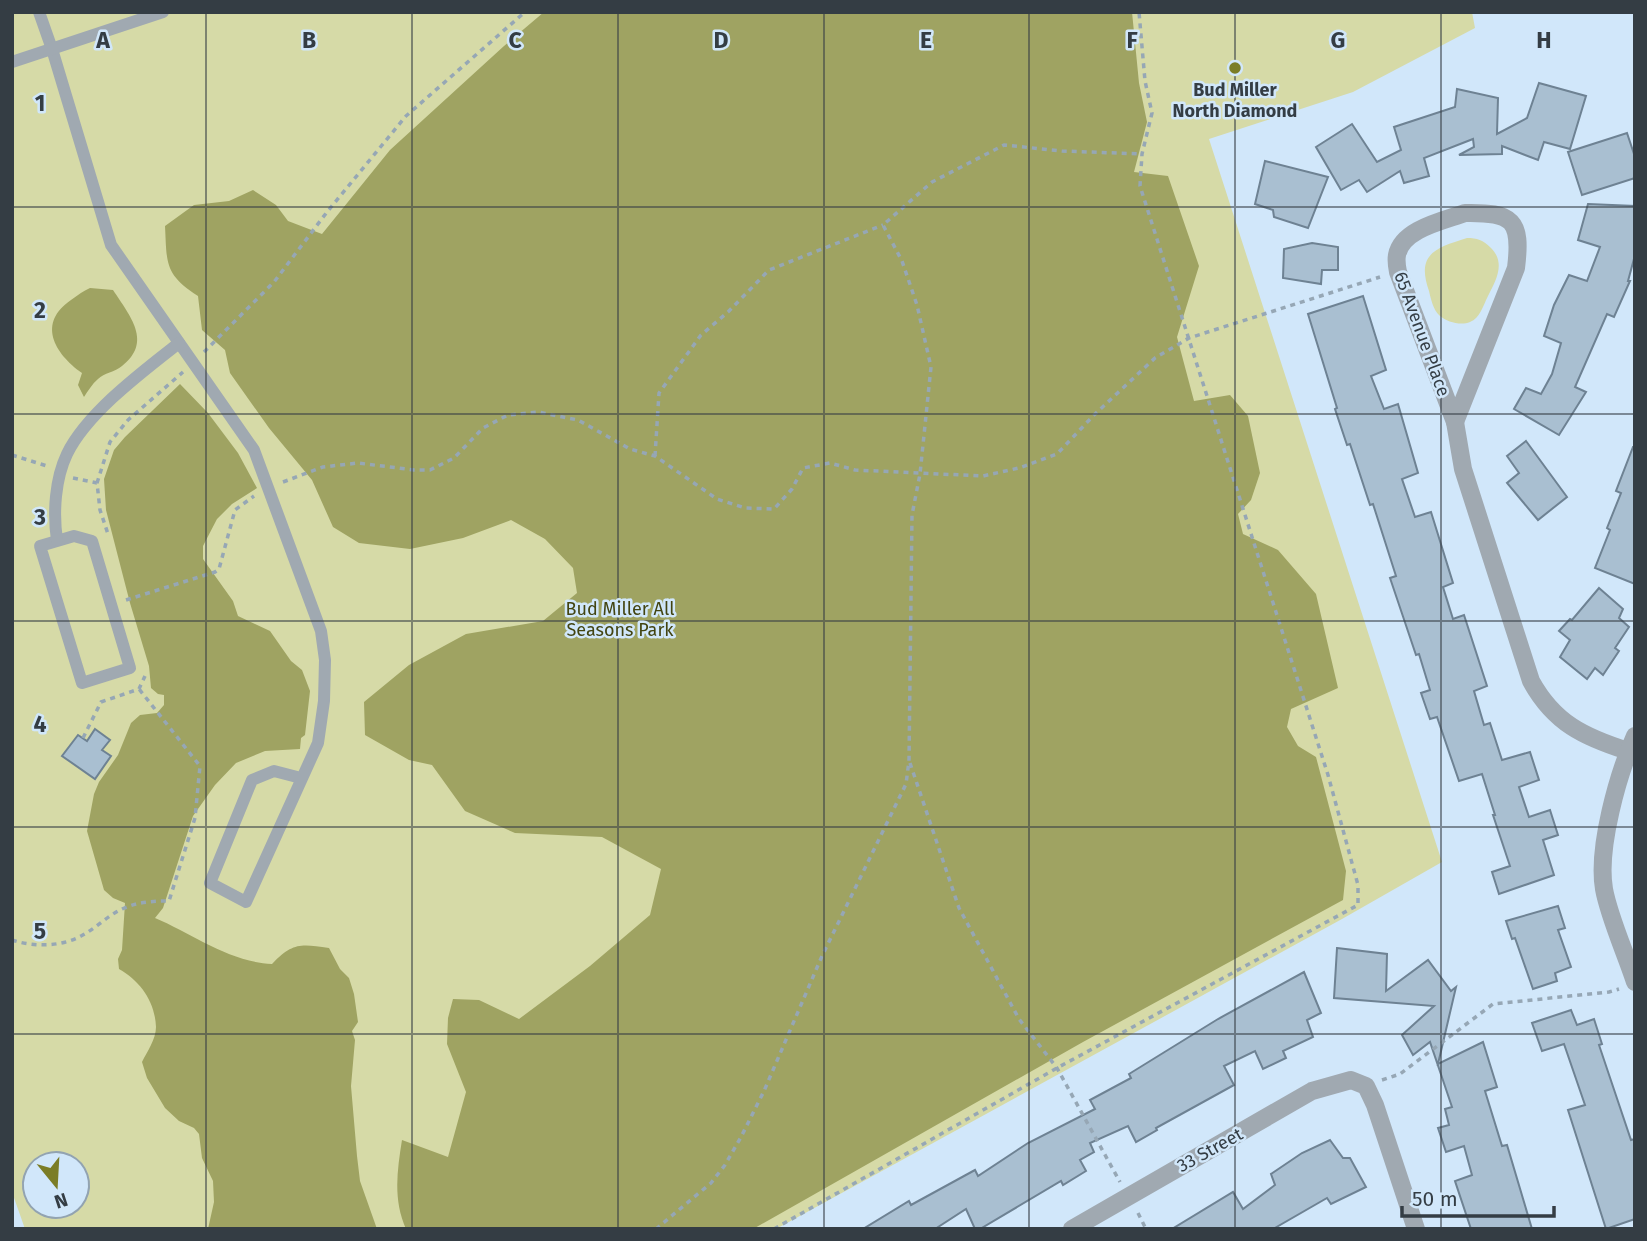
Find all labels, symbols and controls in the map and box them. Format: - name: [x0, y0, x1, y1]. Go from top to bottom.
- text: A: [95, 26, 110, 54]
- text: B: [302, 26, 316, 54]
- text: C: [508, 26, 522, 54]
- text: D: [714, 26, 729, 54]
- text: E: [920, 26, 932, 54]
- text: F: [1126, 26, 1138, 54]
- text: G: [1331, 26, 1345, 54]
- text: H: [1536, 26, 1552, 54]
- marker: Bud Miller North Diamond: [1227, 60, 1243, 76]
- place label: Bud Miller North Diamond: [1173, 79, 1297, 122]
- text: 1: [35, 89, 45, 117]
- street label: 65 Avenue Place: [1389, 269, 1455, 399]
- text: 2: [34, 296, 46, 324]
- text: 3: [33, 503, 46, 531]
- park label: Bud Miller All Seasons Park: [566, 598, 674, 641]
- text: 4: [34, 710, 47, 738]
- text: 5: [34, 917, 46, 945]
- street label: 33 Street: [1173, 1123, 1247, 1177]
- north arrow: [21, 1150, 91, 1220]
- scale bar: [1402, 1174, 1554, 1218]
- text: 50 m: [1412, 1186, 1458, 1212]
- text: N: [52, 1188, 71, 1214]

